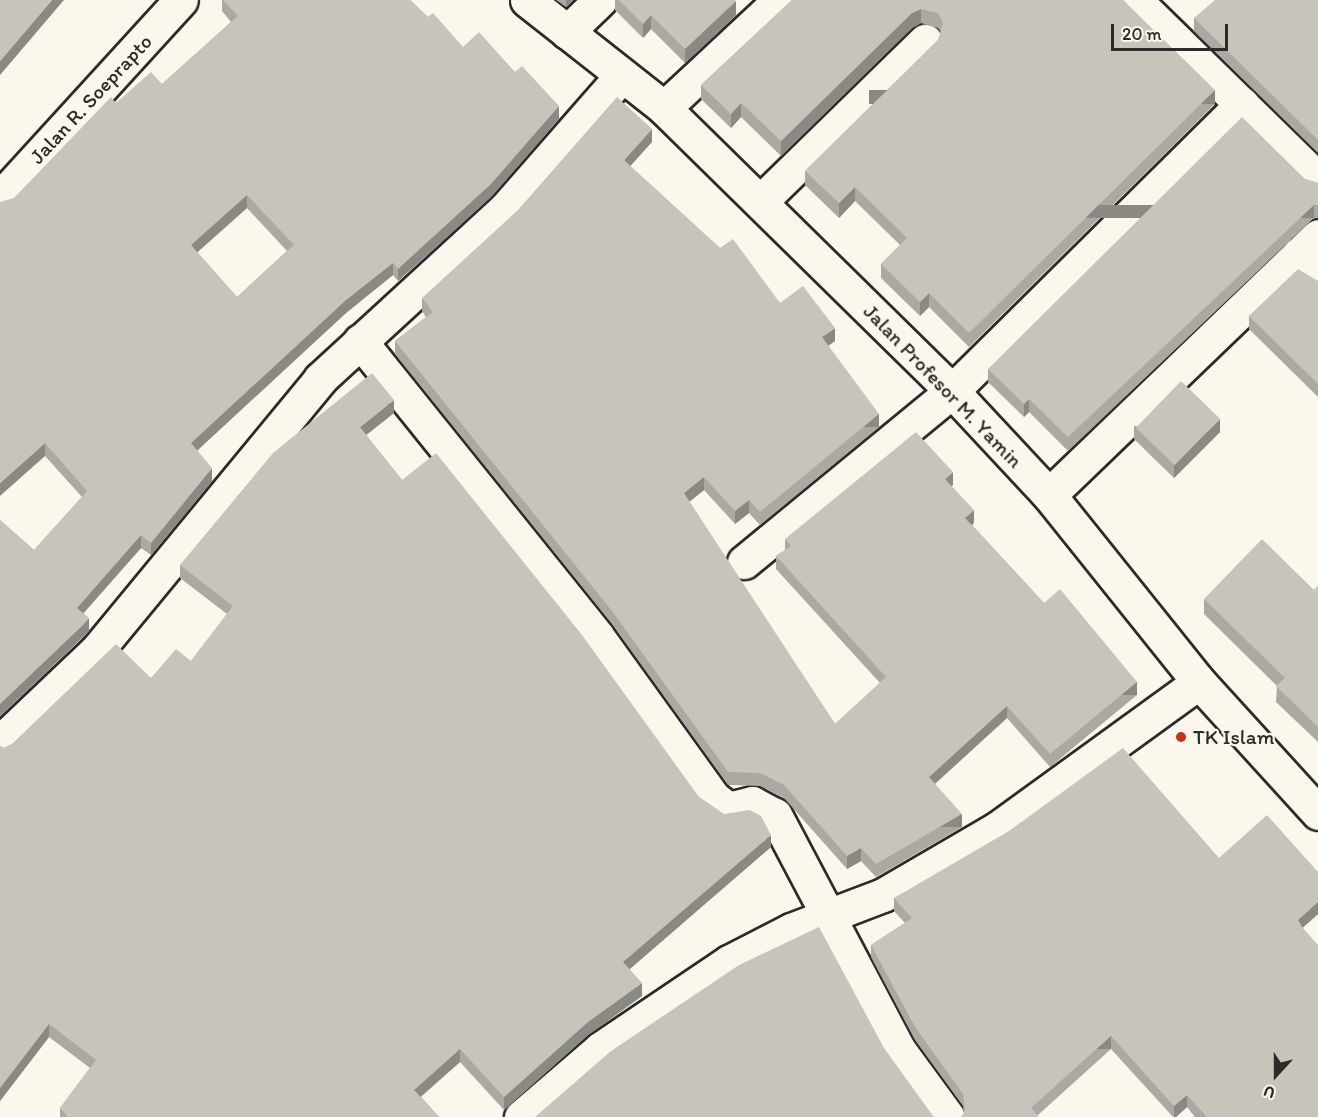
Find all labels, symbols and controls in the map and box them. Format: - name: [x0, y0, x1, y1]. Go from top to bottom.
- scale bar: [1114, 12, 1231, 50]
- text: 20 m: [1122, 23, 1162, 45]
- street label: Jalan R. Soeprapto: [25, 29, 157, 169]
- street label: Jalan Profesor M. Yamin: [859, 299, 1027, 473]
- place label: TK Islam: [1193, 724, 1274, 750]
- marker: TK Islam: [1174, 730, 1188, 744]
- north arrow: [1246, 1045, 1306, 1105]
- text: U: [1261, 1082, 1278, 1103]

